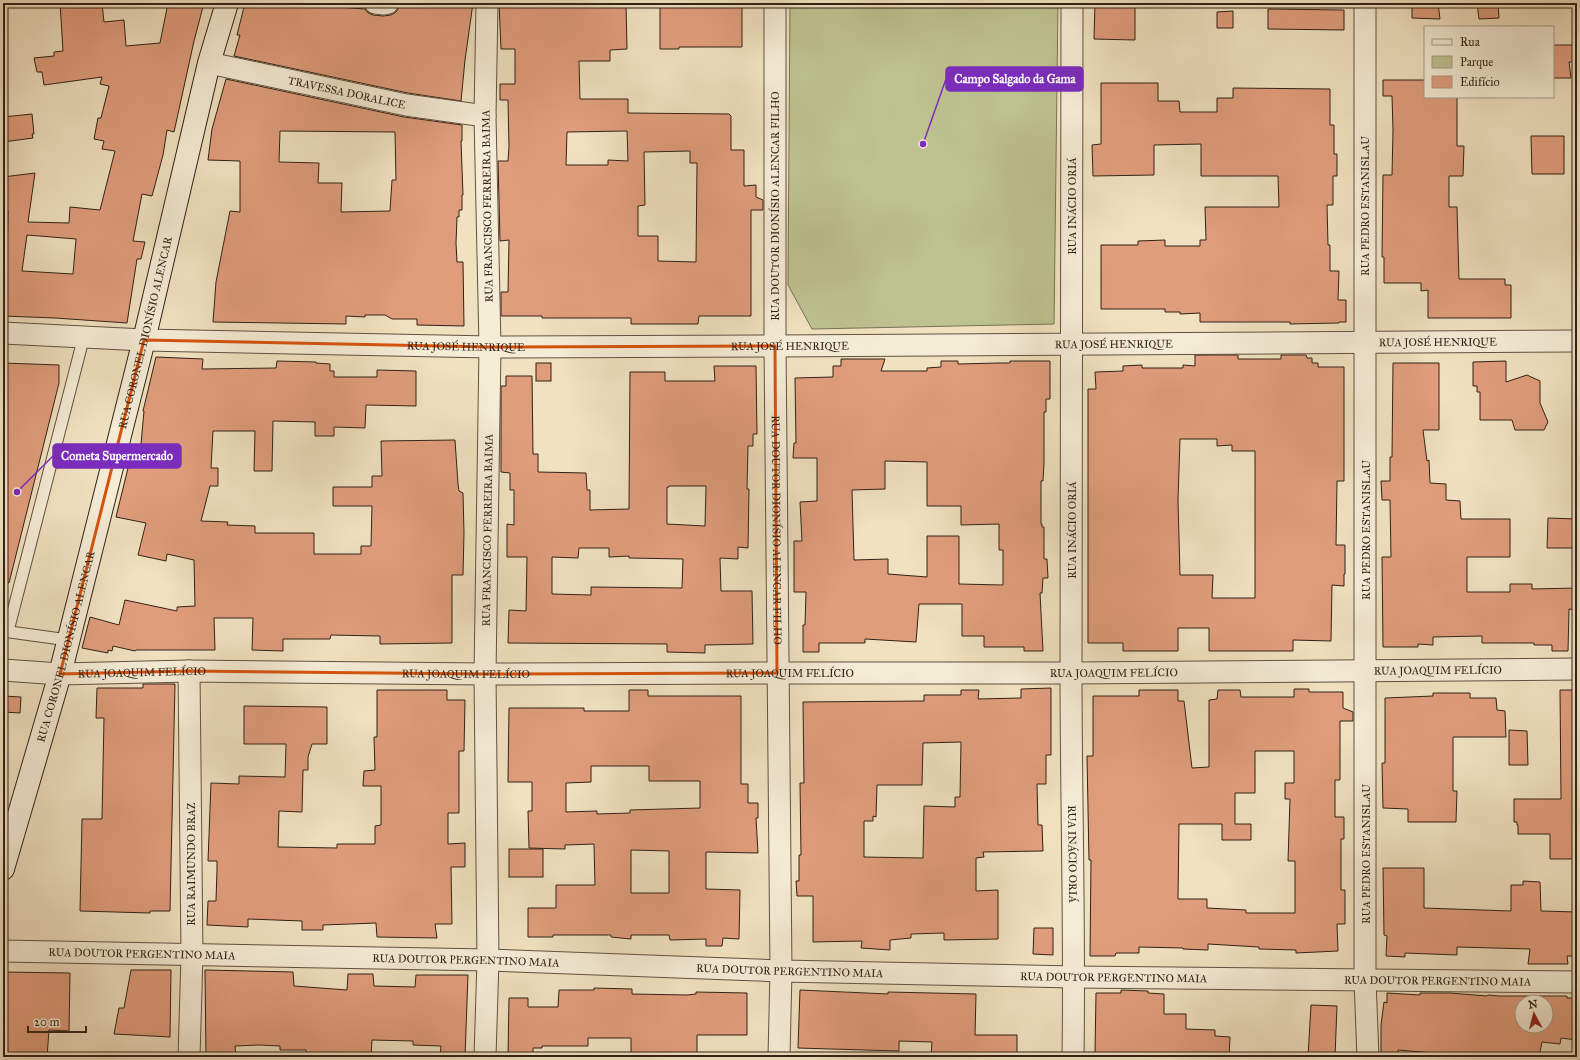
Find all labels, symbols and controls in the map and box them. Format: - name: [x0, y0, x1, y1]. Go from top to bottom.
- legend: [1424, 26, 1554, 98]
- text: Rua: [1460, 35, 1481, 49]
- text: Parque: [1460, 55, 1493, 70]
- callout: Campo Salgado da Gama: [946, 67, 1083, 91]
- text: Campo Salgado da Gama: [954, 72, 1077, 87]
- street label: TRAVESSA DORALICE: [287, 74, 407, 112]
- text: Edifício: [1460, 75, 1500, 89]
- street label: RUA DOUTOR DIONÍSIO ALENCAR FILHO: [768, 91, 782, 321]
- street label: RUA FRANCISCO FERREIRA BAIMA: [479, 109, 496, 302]
- street label: RUA PEDRO ESTANISLAU: [1359, 136, 1372, 276]
- street label: RUA INÁCIO ORIÁ: [1066, 157, 1079, 255]
- street label: RUA CORONEL DIONÍSIO ALENCAR: [116, 235, 175, 430]
- street label: RUA JOSÉ HENRIQUE: [1379, 335, 1497, 350]
- street label: RUA JOSÉ HENRIQUE: [1055, 337, 1173, 352]
- street label: RUA JOSÉ HENRIQUE: [407, 339, 525, 354]
- street label: RUA JOSÉ HENRIQUE: [731, 339, 849, 354]
- street label: RUA DOUTOR DIONÍSIO ALENCAR FILHO: [769, 415, 784, 645]
- street label: RUA FRANCISCO FERREIRA BAIMA: [480, 433, 496, 627]
- callout: Cometa Supermercado: [53, 444, 181, 468]
- text: Cometa Supermercado: [61, 449, 173, 464]
- street label: RUA PEDRO ESTANISLAU: [1360, 460, 1373, 600]
- street label: RUA INÁCIO ORIÁ: [1066, 481, 1079, 579]
- street label: RUA CORONEL DIONÍSIO ALENCAR: [34, 550, 98, 744]
- street label: RUA JOAQUIM FELÍCIO: [1374, 663, 1502, 678]
- street label: RUA JOAQUIM FELÍCIO: [78, 664, 206, 681]
- street label: RUA JOAQUIM FELÍCIO: [1050, 665, 1178, 681]
- street label: RUA JOAQUIM FELÍCIO: [726, 666, 854, 681]
- street label: RUA JOAQUIM FELÍCIO: [402, 667, 530, 681]
- street label: RUA PEDRO ESTANISLAU: [1360, 784, 1373, 924]
- street label: RUA RAIMUNDO BRAZ: [185, 802, 198, 926]
- street label: RUA INÁCIO ORIÁ: [1065, 805, 1079, 903]
- street label: RUA DOUTOR PERGENTINO MAIA: [48, 946, 236, 962]
- street label: RUA DOUTOR PERGENTINO MAIA: [372, 952, 560, 970]
- street label: RUA DOUTOR PERGENTINO MAIA: [696, 962, 884, 980]
- street label: RUA DOUTOR PERGENTINO MAIA: [1020, 970, 1208, 985]
- street label: RUA DOUTOR PERGENTINO MAIA: [1344, 974, 1532, 989]
- north arrow: [1514, 994, 1554, 1034]
- text: N: [1527, 997, 1539, 1012]
- scale bar: [28, 1008, 86, 1034]
- text: 20 m: [34, 1015, 60, 1029]

